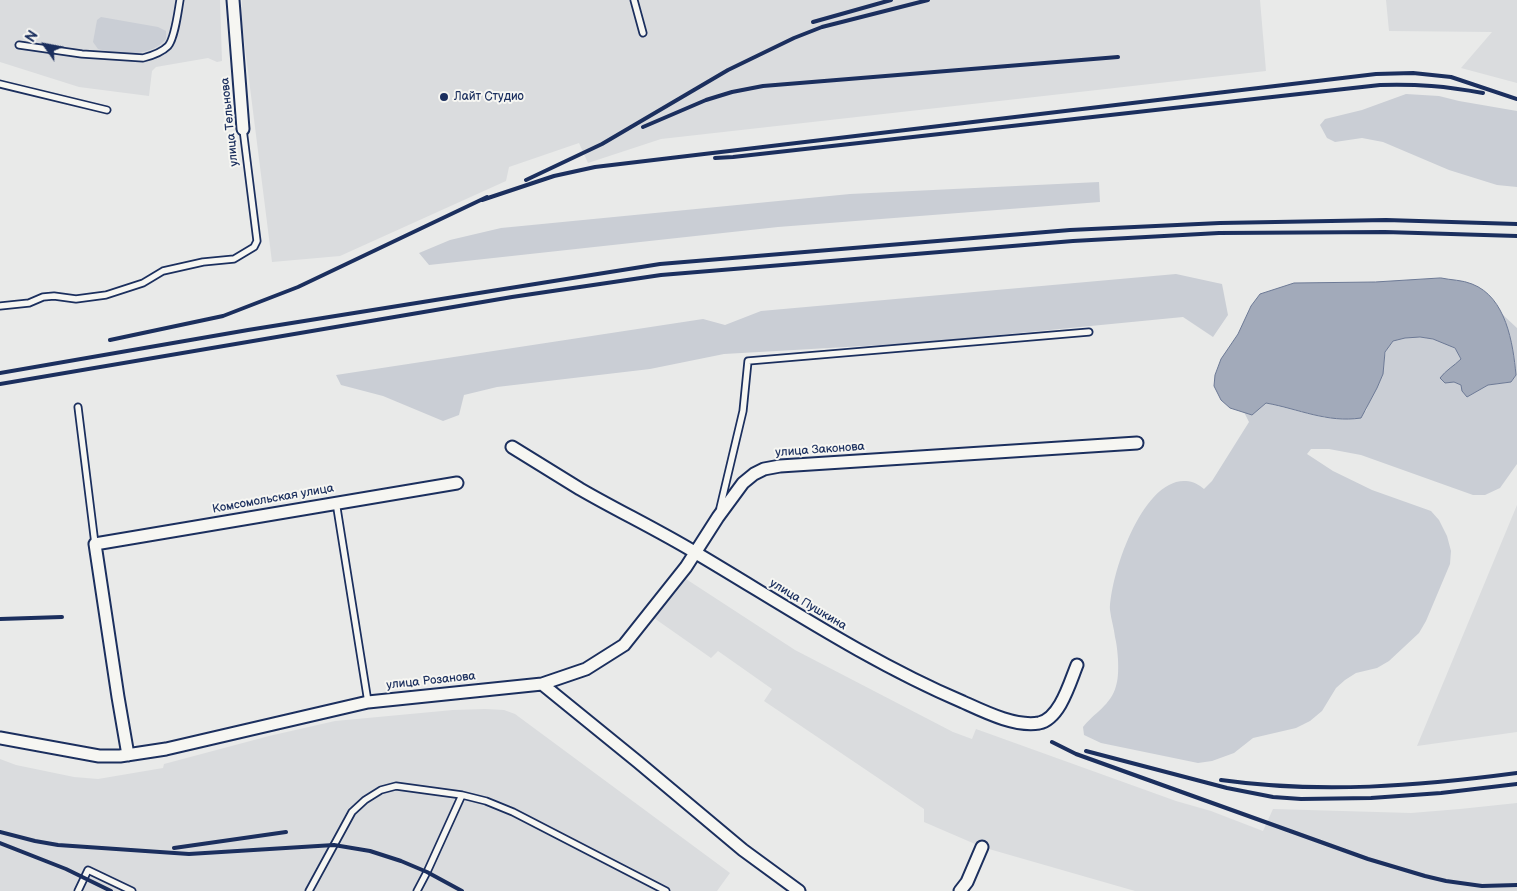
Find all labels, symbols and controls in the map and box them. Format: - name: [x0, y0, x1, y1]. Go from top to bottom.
- north arrow: [20, 20, 70, 70]
- text: N: [22, 28, 42, 46]
- street label: улица Тельнова: [218, 77, 242, 167]
- place label: Лайт Студио: [454, 90, 524, 104]
- marker: Лайт Студио: [438, 91, 450, 103]
- street label: улица Законова: [775, 440, 865, 460]
- street label: Комсомольская улица: [211, 481, 335, 517]
- street label: улица Пушкина: [767, 576, 849, 634]
- street label: улица Розанова: [386, 669, 476, 693]

